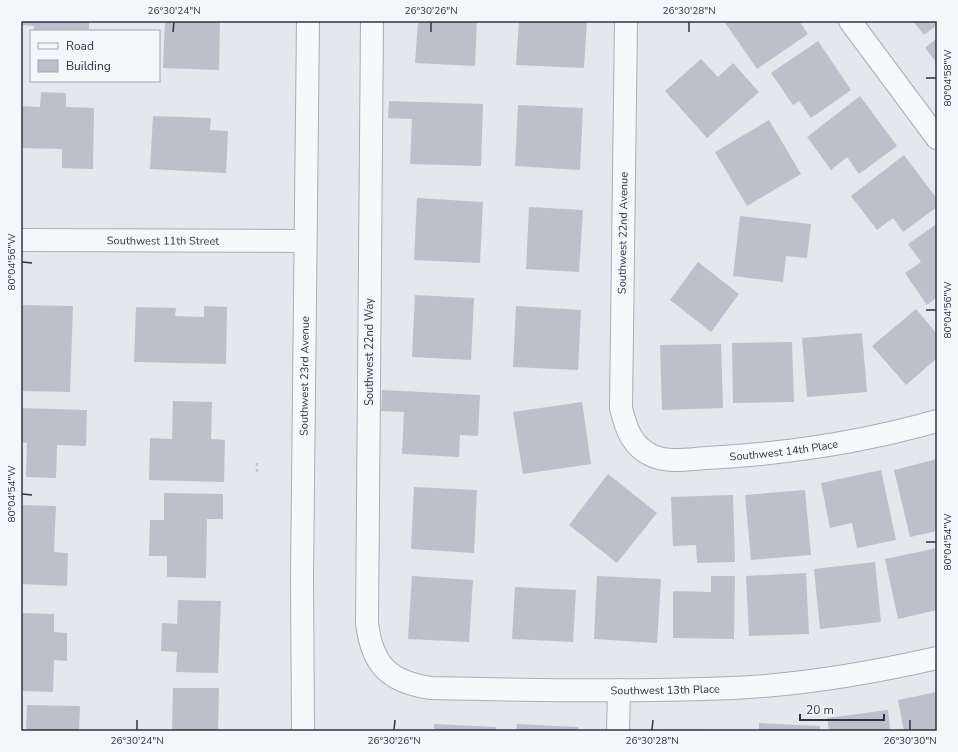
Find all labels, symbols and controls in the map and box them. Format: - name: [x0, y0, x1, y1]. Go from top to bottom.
- text: 26°30'24"N: [147, 4, 201, 18]
- text: 26°30'26"N: [404, 4, 458, 18]
- text: 26°30'28"N: [662, 4, 716, 18]
- legend: [30, 30, 160, 82]
- text: Road: [66, 38, 94, 54]
- text: 80°04'58"W: [941, 50, 955, 106]
- text: Building: [66, 58, 111, 74]
- street label: Southwest 22nd Avenue: [614, 172, 632, 294]
- street label: Southwest 11th Street: [107, 233, 219, 248]
- text: 80°04'56"W: [5, 234, 19, 290]
- text: 80°04'56"W: [941, 282, 955, 338]
- street label: Southwest 22nd Way: [362, 298, 377, 406]
- street label: Southwest 23rd Avenue: [296, 316, 312, 436]
- street label: Southwest 14th Place: [729, 436, 839, 464]
- text: 80°04'54"W: [5, 466, 19, 522]
- text: 80°04'54"W: [941, 514, 955, 570]
- street label: Southwest 13th Place: [611, 681, 720, 698]
- scale bar: [800, 696, 884, 722]
- text: 20 m: [806, 702, 834, 718]
- text: 26°30'24"N: [110, 734, 164, 748]
- text: 26°30'26"N: [367, 734, 421, 748]
- text: 26°30'28"N: [625, 734, 679, 748]
- text: 26°30'30"N: [883, 734, 937, 748]

